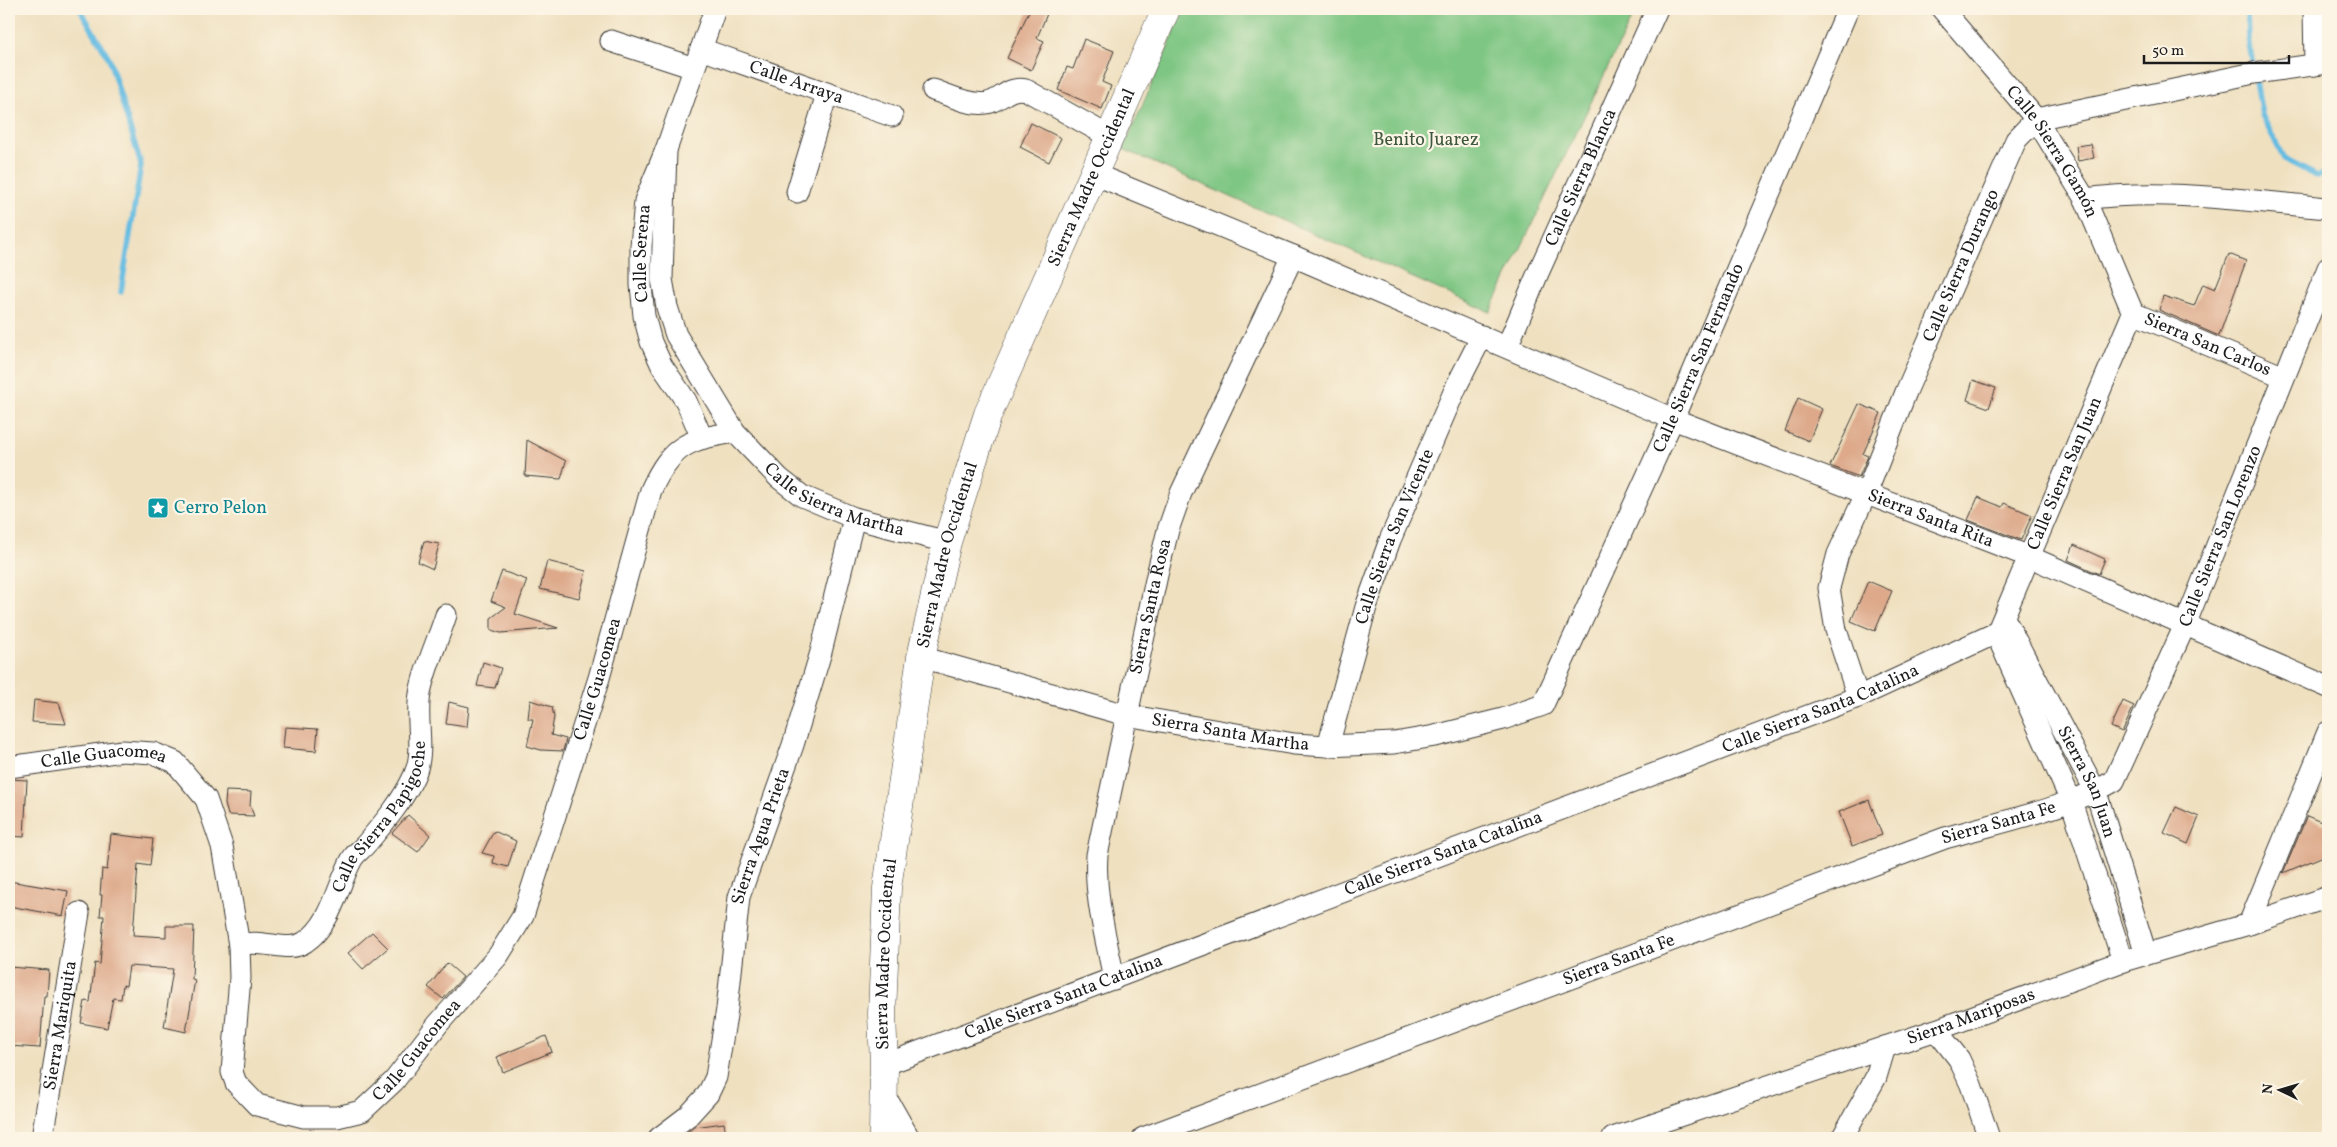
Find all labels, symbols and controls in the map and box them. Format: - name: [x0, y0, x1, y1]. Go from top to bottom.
- scale bar: [2144, 32, 2290, 64]
- text: 50 m: [2152, 41, 2184, 62]
- street label: Calle Arraya: [746, 54, 847, 111]
- street label: Calle Sierra Gamón: [2000, 80, 2104, 222]
- street label: Sierra Madre Occidental: [1042, 85, 1142, 271]
- street label: Calle Sierra Blanca: [1539, 105, 1623, 250]
- park label: Benito Juarez: [1373, 128, 1479, 153]
- street label: Calle Sierra Durango: [1917, 185, 2006, 346]
- street label: Calle Serena: [628, 203, 657, 303]
- street label: Calle Sierra San Fernando: [1647, 259, 1750, 457]
- street label: Sierra San Carlos: [2140, 307, 2275, 383]
- street label: Calle Sierra San Juan: [2021, 393, 2108, 554]
- street label: Calle Sierra San Lorenzo: [2173, 442, 2268, 631]
- street label: Calle Sierra San Vicente: [1349, 445, 1440, 627]
- street label: Calle Sierra Martha: [758, 457, 907, 543]
- street label: Sierra Madre Occidental: [911, 459, 984, 651]
- street label: Sierra Santa Rita: [1864, 483, 1997, 554]
- place icon: Cerro Pelon: [146, 496, 170, 520]
- place label: Cerro Pelon: [174, 496, 267, 521]
- street label: Sierra Santa Rosa: [1124, 536, 1178, 676]
- street label: Calle Guacomea: [567, 615, 628, 744]
- street label: Calle Sierra Santa Catalina: [1719, 658, 1923, 760]
- street label: Sierra Santa Martha: [1150, 707, 1310, 757]
- street label: Sierra San Juan: [2051, 721, 2122, 841]
- street label: Calle Guacomea: [39, 738, 171, 775]
- street label: Calle Sierra Papigoche: [326, 741, 432, 897]
- street label: Sierra Agua Prieta: [726, 764, 796, 905]
- street label: Sierra Santa Fe: [1938, 795, 2059, 851]
- street label: Calle Sierra Santa Catalina: [1341, 805, 1546, 902]
- street label: Sierra Madre Occidental: [869, 857, 904, 1051]
- street label: Sierra Santa Fe: [1559, 928, 1678, 992]
- street label: Calle Sierra Santa Catalina: [961, 948, 1166, 1046]
- street label: Sierra Mariquita: [38, 959, 83, 1092]
- street label: Sierra Mariposas: [1904, 982, 2039, 1051]
- street label: Calle Guacomea: [367, 993, 467, 1107]
- north arrow: [2254, 1064, 2304, 1114]
- text: N: [2259, 1083, 2278, 1095]

